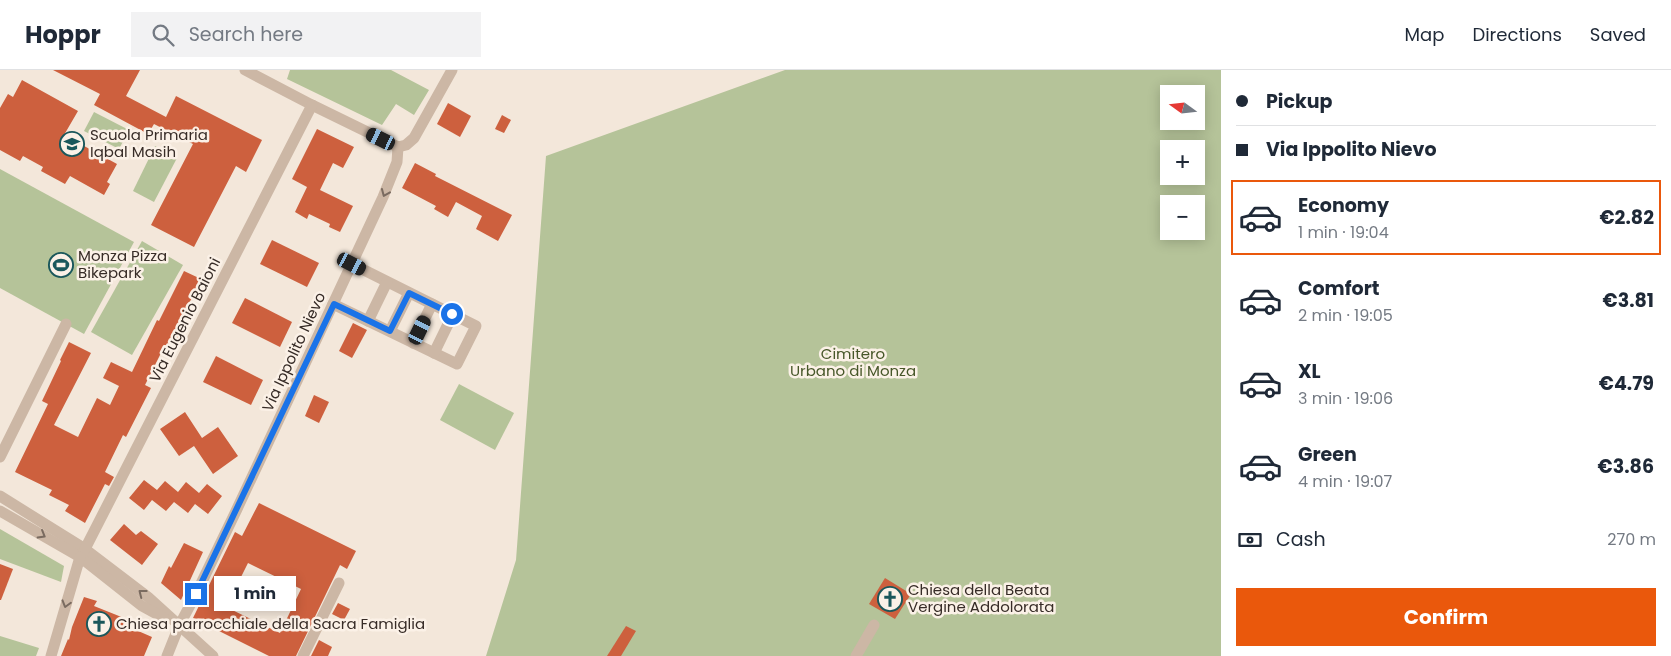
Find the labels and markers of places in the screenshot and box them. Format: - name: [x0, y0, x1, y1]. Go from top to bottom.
- place label: Scuola Primaria Iqbal Masih: [90, 124, 208, 162]
- school or university icon: Scuola Primaria Iqbal Masih: [59, 131, 85, 157]
- place label: Monza Pizza Bikepark: [78, 245, 167, 283]
- sports icon: Monza Pizza Bikepark: [48, 252, 74, 278]
- place label: Chiesa della Beata Vergine Addolorata: [908, 579, 1054, 617]
- church icon: Chiesa della Beata Vergine Addolorata: [877, 586, 903, 612]
- church icon: Chiesa parrocchiale della Sacra Famiglia: [86, 611, 112, 637]
- place label: Chiesa parrocchiale della Sacra Famiglia: [116, 613, 425, 634]

